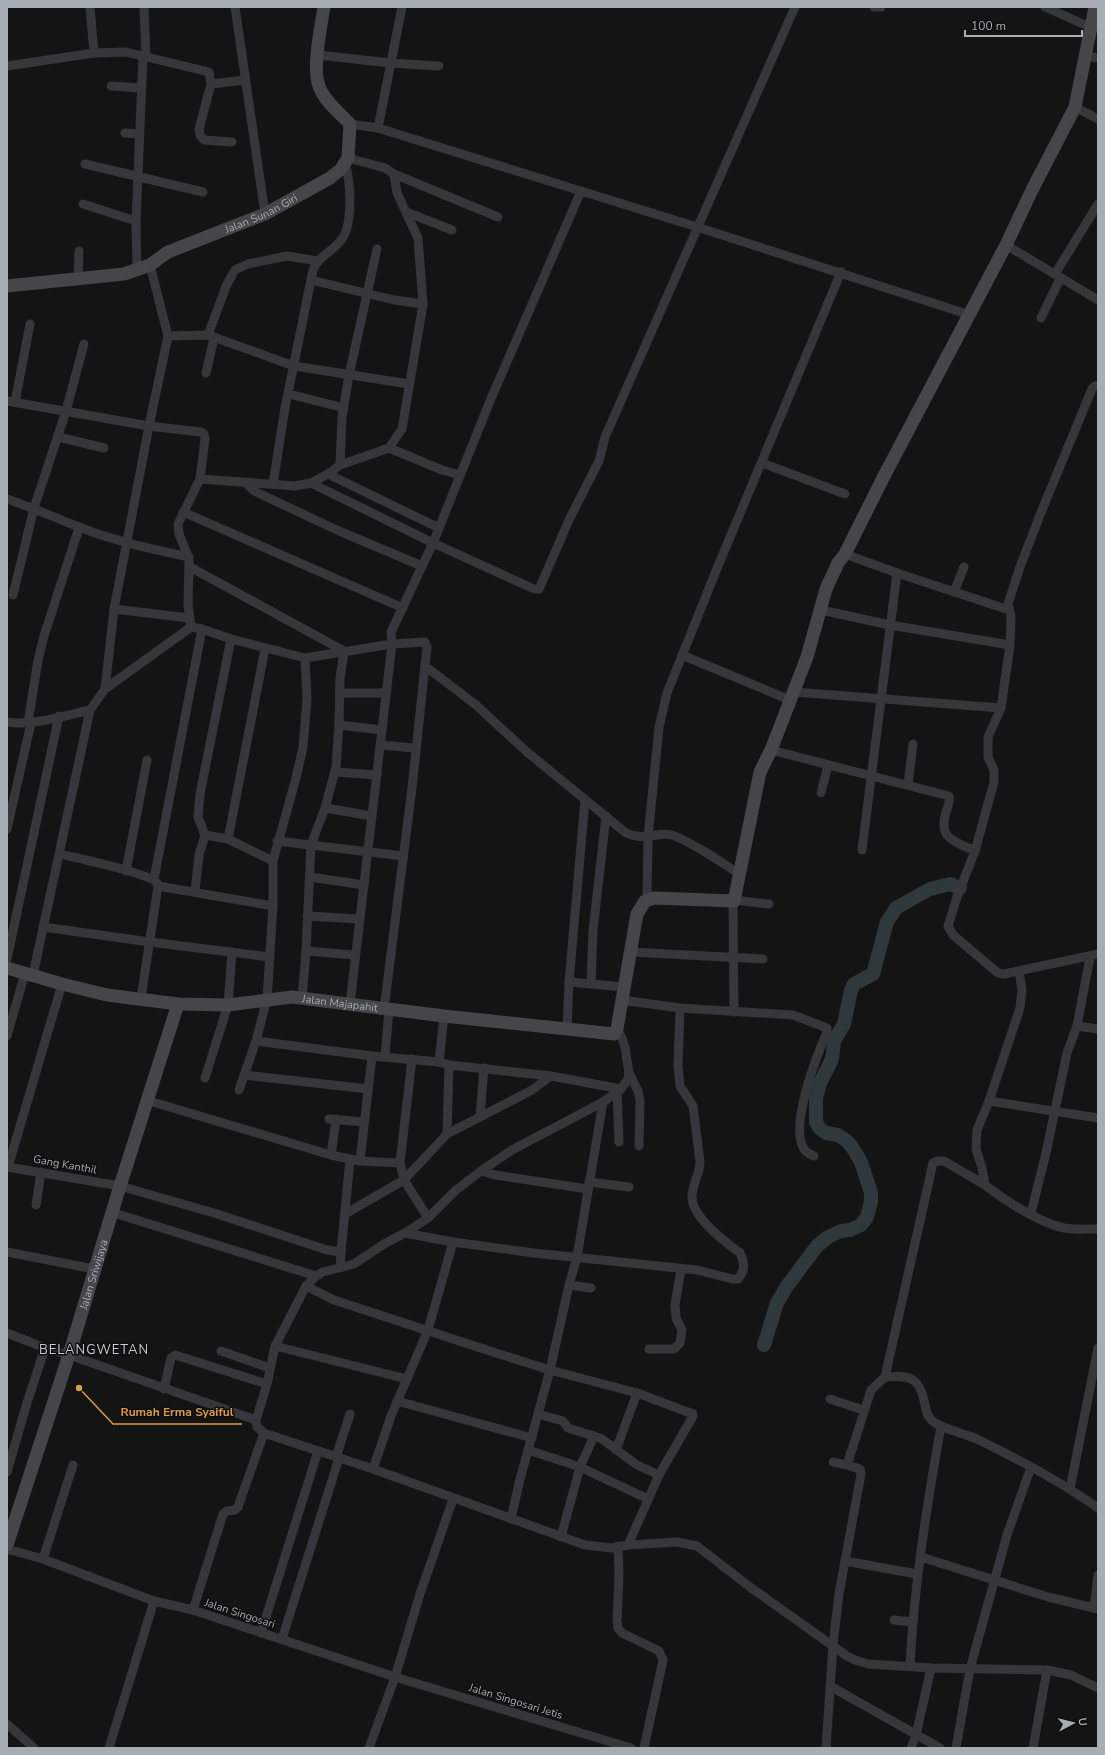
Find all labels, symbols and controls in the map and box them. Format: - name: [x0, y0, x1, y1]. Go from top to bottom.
- scale bar: [965, 12, 1082, 38]
- text: 100 m: [971, 18, 1006, 34]
- street label: Jalan Sunan Giri: [222, 190, 300, 237]
- street label: Jalan Majapahit: [300, 991, 379, 1016]
- street label: Gang Kanthil: [32, 1152, 99, 1178]
- street label: Jalan Sriwijaya: [76, 1238, 111, 1312]
- district label: BELANGWETAN: [39, 1341, 149, 1359]
- callout: Rumah Erma Syaiful: [113, 1400, 242, 1424]
- text: Rumah Erma Syaiful: [120, 1404, 234, 1420]
- street label: Jalan Singosari: [202, 1595, 277, 1632]
- street label: Jalan Singosari Jetis: [466, 1680, 565, 1723]
- north arrow: [1053, 1703, 1093, 1743]
- text: U: [1074, 1717, 1090, 1727]

